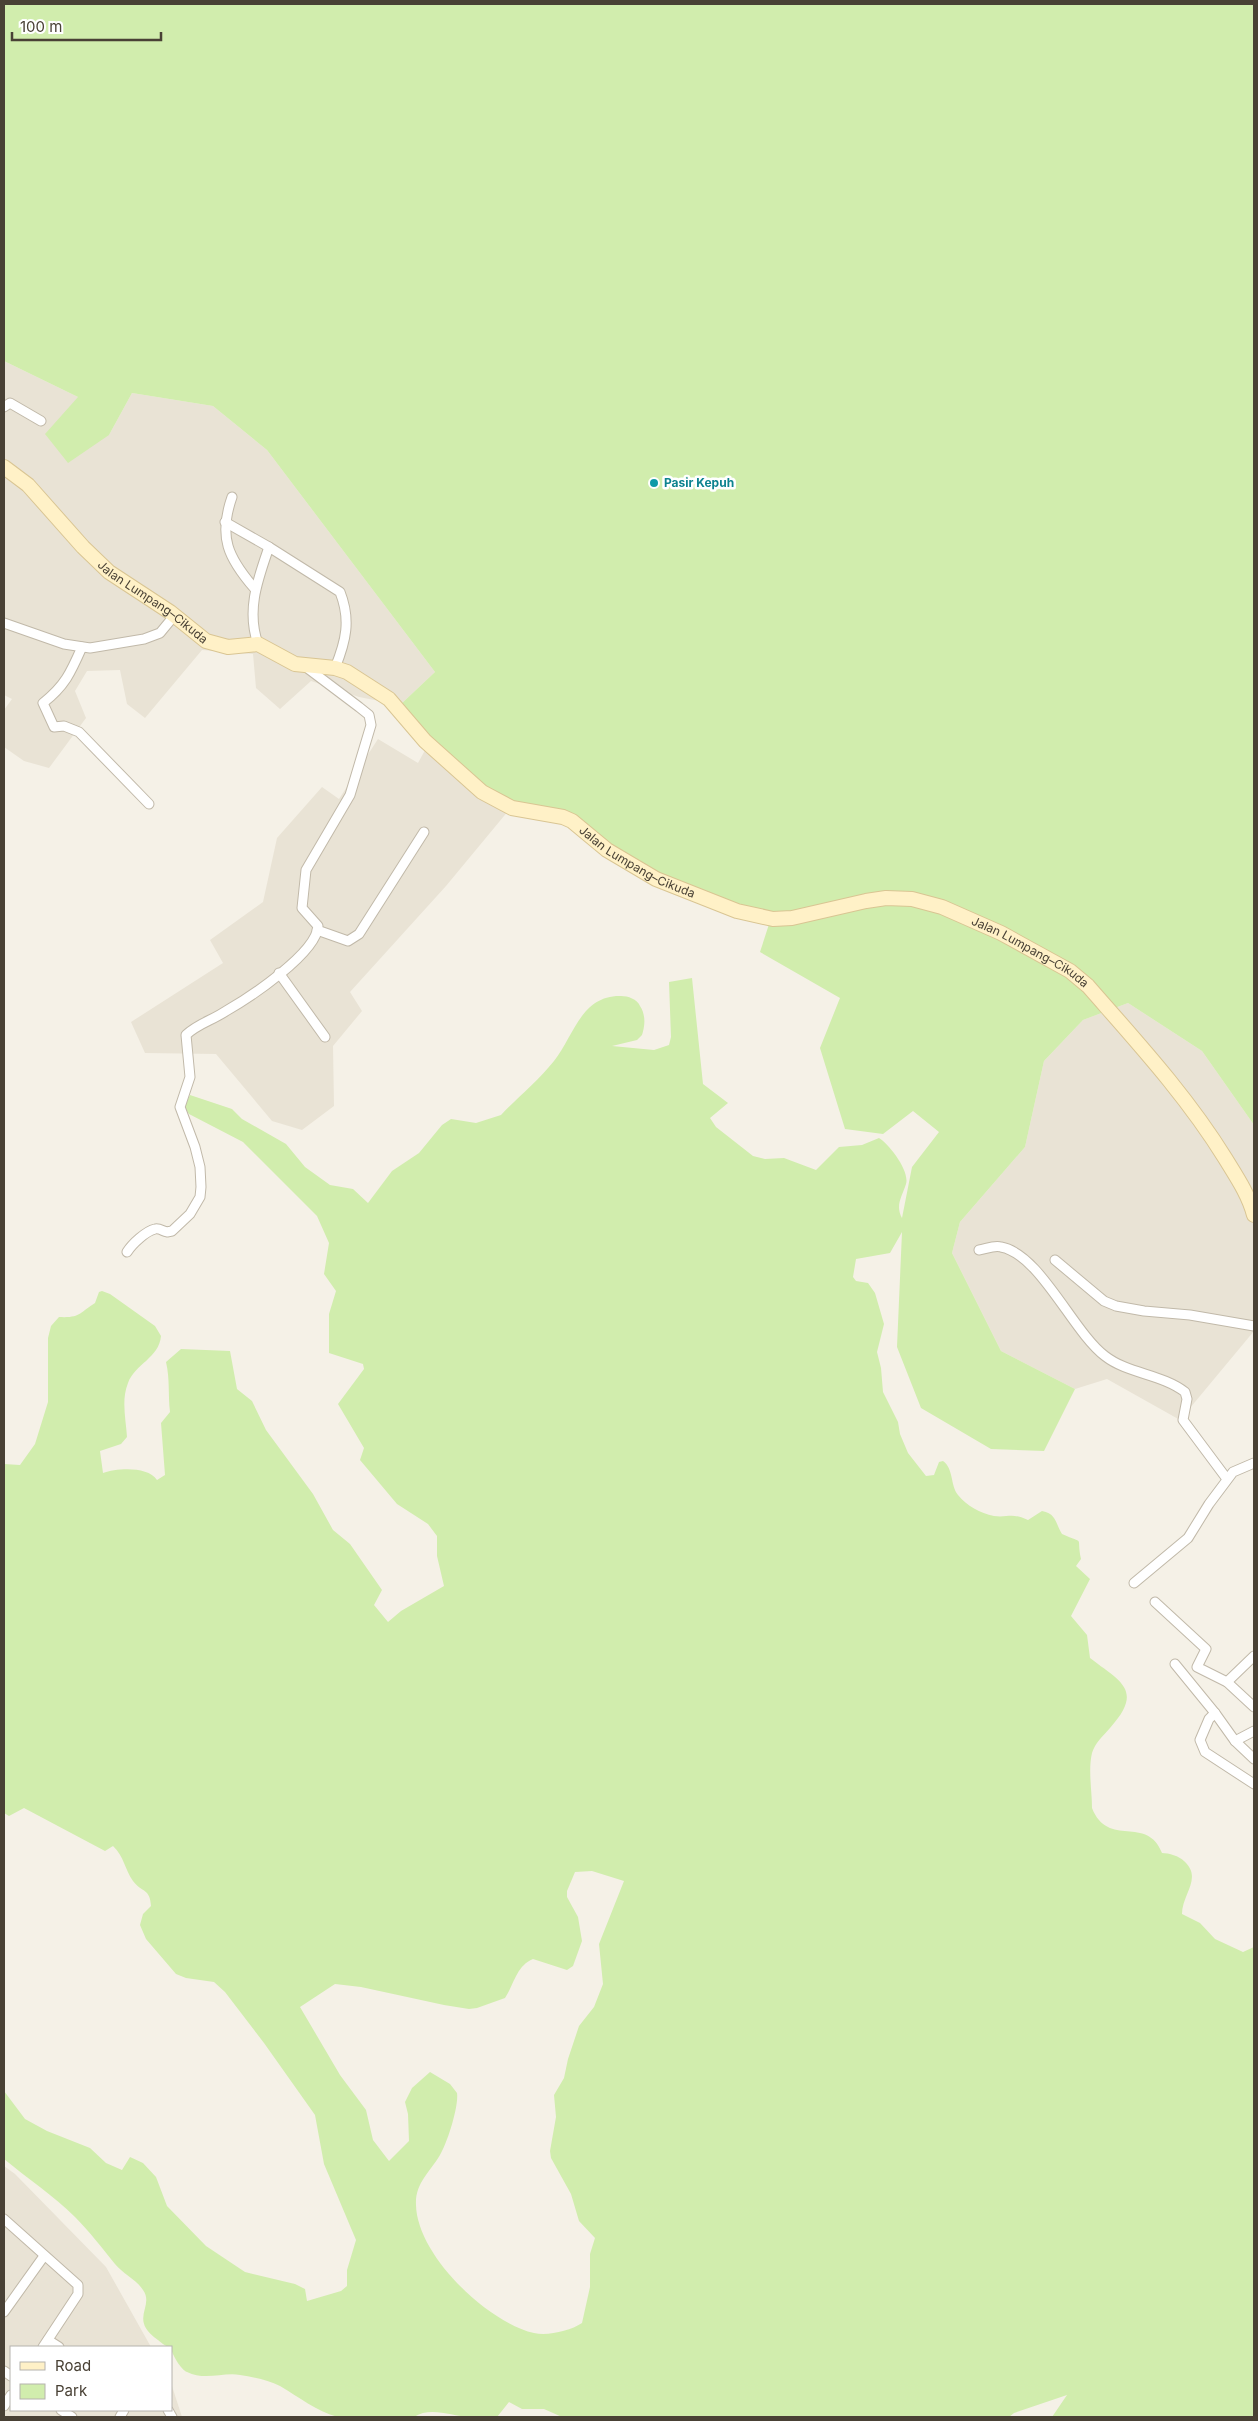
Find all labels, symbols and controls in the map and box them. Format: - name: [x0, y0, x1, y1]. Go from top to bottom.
- scale bar: [12, 10, 161, 42]
- text: 100 m: [20, 17, 62, 36]
- place label: Pasir Kepuh: [664, 475, 734, 490]
- marker: Pasir Kepuh: [648, 477, 660, 489]
- street label: Jalan Lumpang–Cikuda: [95, 557, 211, 646]
- street label: Jalan Lumpang–Cikuda: [576, 822, 697, 901]
- street label: Jalan Lumpang–Cikuda: [969, 913, 1092, 990]
- legend: [10, 2346, 172, 2411]
- text: Road: [55, 2356, 91, 2375]
- text: Park: [55, 2381, 88, 2400]

